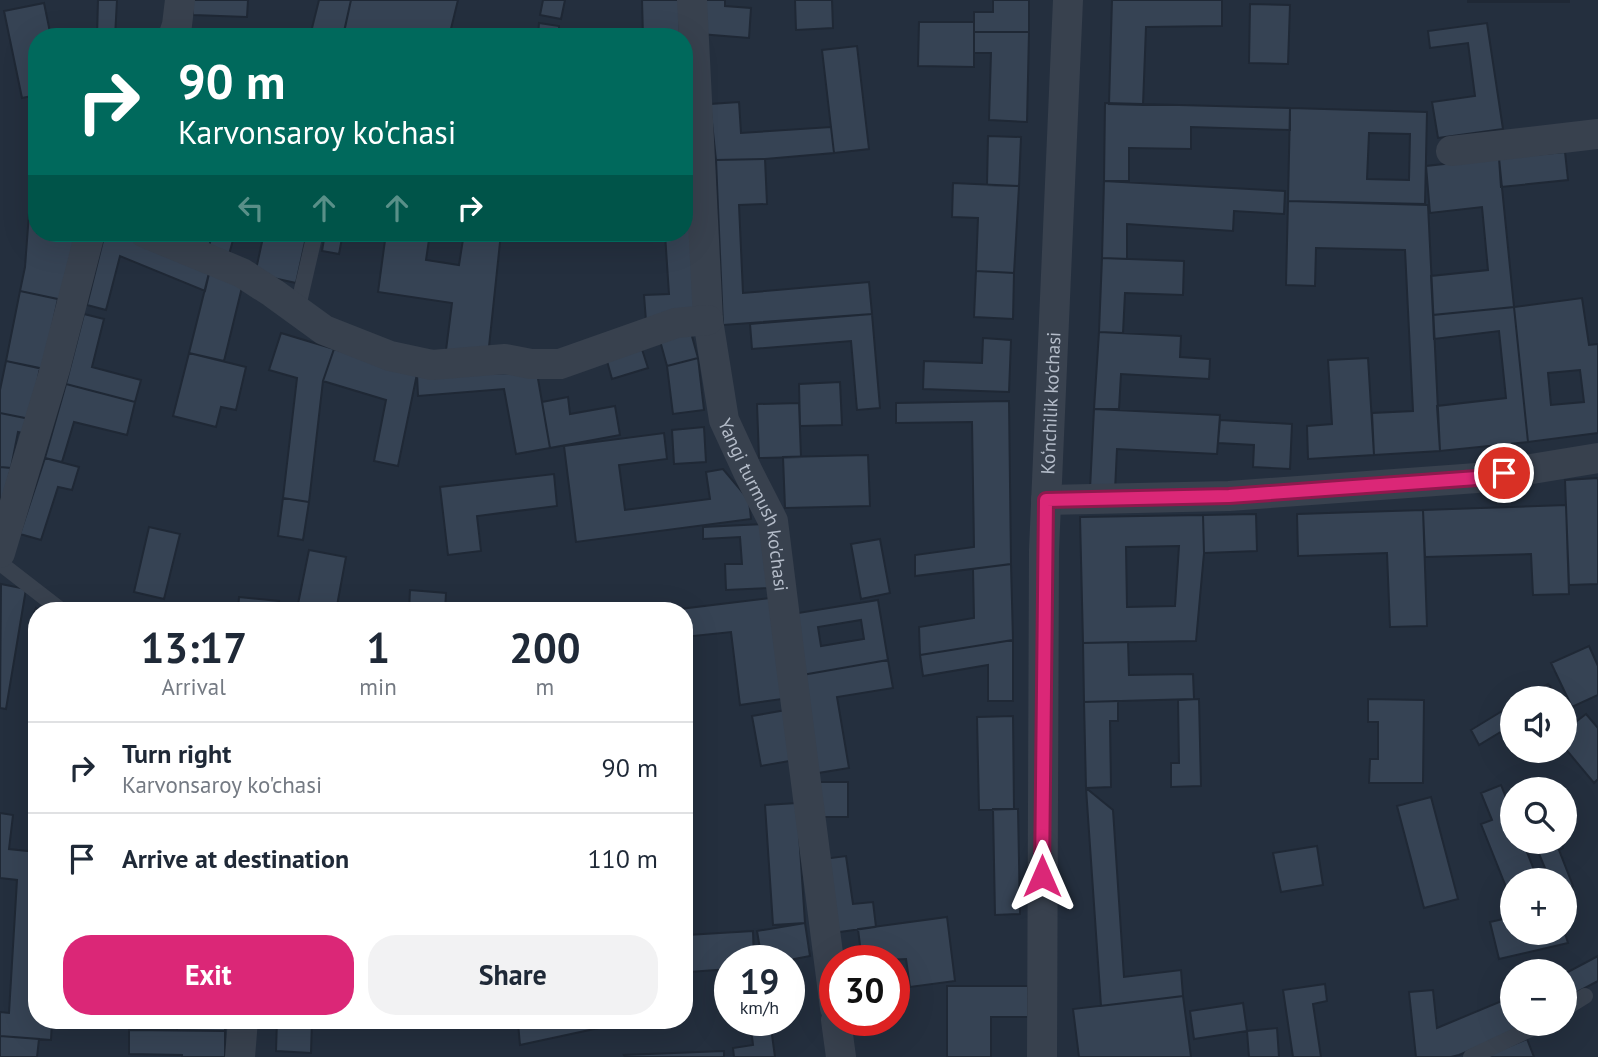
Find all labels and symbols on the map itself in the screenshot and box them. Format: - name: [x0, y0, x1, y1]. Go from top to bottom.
- street label: Ko‘nchilik ko'chasi: [1035, 331, 1066, 475]
- street label: Yangi turmush ko'chasi: [713, 415, 794, 593]
- pin: [1474, 443, 1534, 503]
- position arrow: [1005, 839, 1079, 913]
- speed limit sign: 30: [819, 945, 910, 1036]

